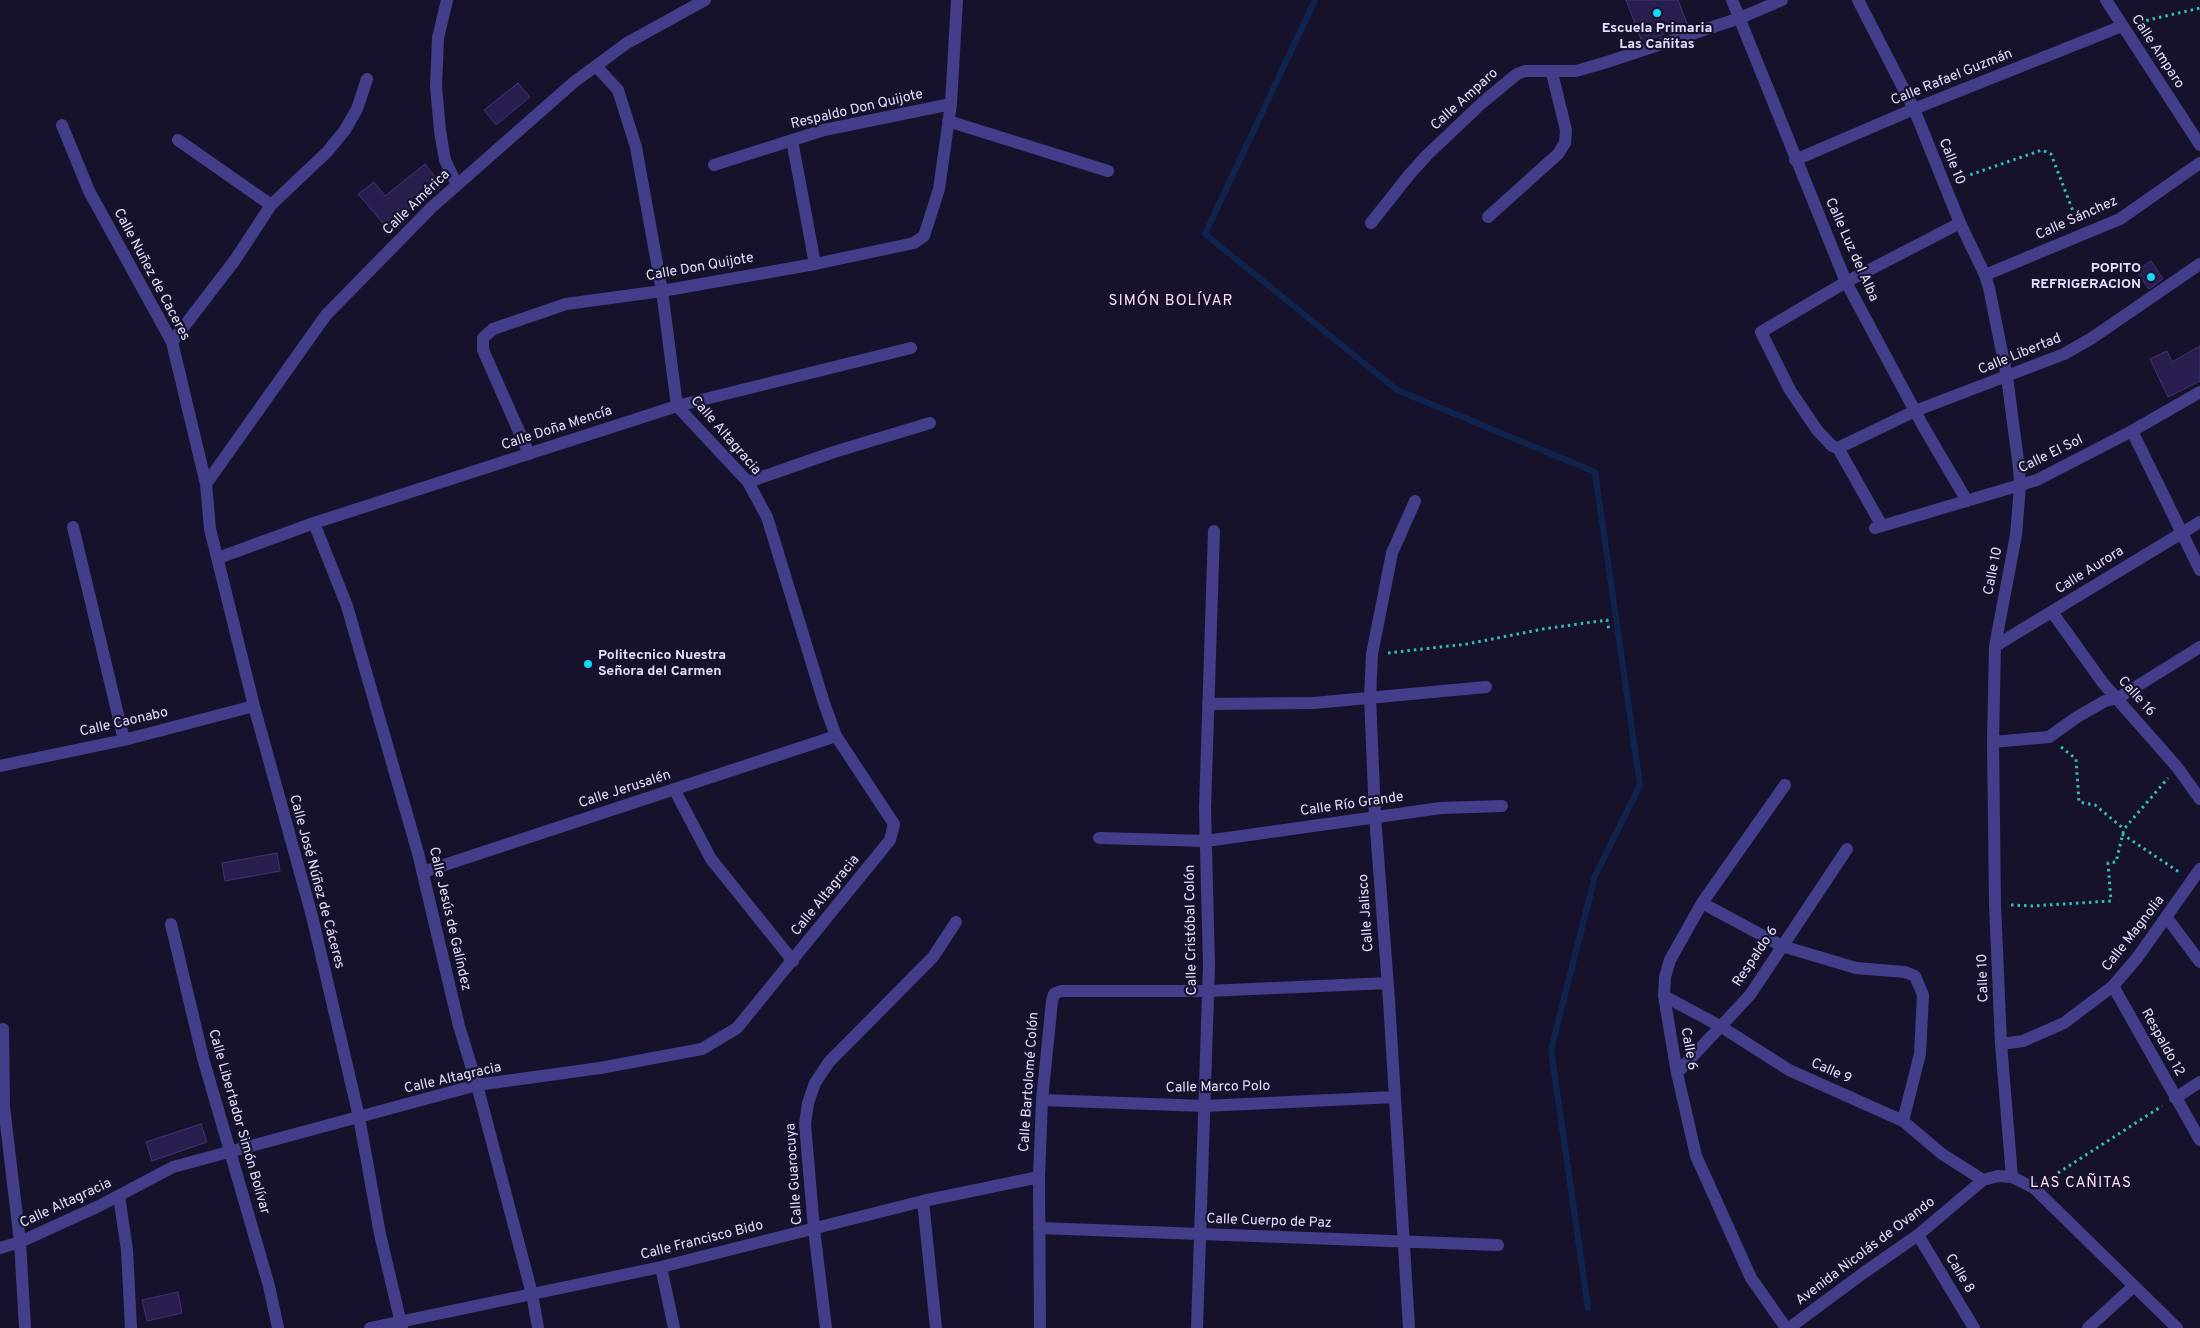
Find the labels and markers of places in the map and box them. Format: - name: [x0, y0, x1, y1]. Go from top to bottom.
- marker: Escuela Primaria Las Cañitas: [1651, 7, 1663, 19]
- place label: Escuela Primaria Las Cañitas: [1602, 21, 1712, 54]
- place label: POPITO REFRIGERACION: [2031, 261, 2141, 294]
- marker: POPITO REFRIGERACION: [2145, 271, 2157, 283]
- place label: Politecnico Nuestra Señora del Carmen: [598, 648, 726, 680]
- marker: Politecnico Nuestra Señora del Carmen: [582, 658, 594, 670]

